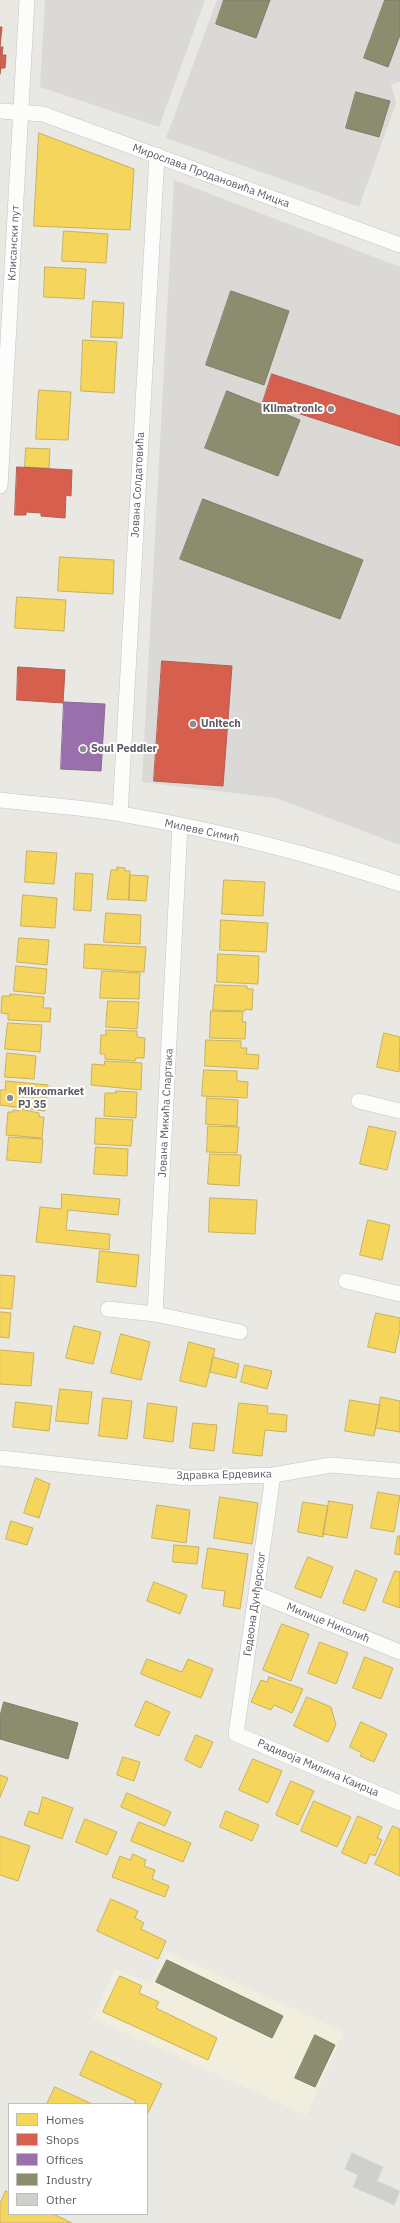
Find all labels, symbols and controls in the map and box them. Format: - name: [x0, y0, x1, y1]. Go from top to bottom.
- street label: Мирослава Продановића Мицка: [131, 141, 291, 211]
- street label: Клисански пут: [5, 205, 23, 281]
- place label: Klimatronic: [263, 402, 323, 416]
- marker: Klimatronic: [326, 404, 336, 414]
- street label: Јована Солдатовића: [129, 432, 147, 538]
- place label: Unitech: [201, 717, 241, 731]
- marker: Unitech: [188, 719, 198, 729]
- place label: Soul Peddler: [91, 742, 157, 756]
- marker: Soul Peddler: [78, 744, 88, 754]
- street label: Милеве Симић: [163, 817, 241, 845]
- street label: Јована Микића Спартака: [156, 1048, 176, 1178]
- place label: Mikromarket PJ 35: [18, 1085, 84, 1111]
- marker: Mikromarket PJ 35: [5, 1093, 15, 1103]
- street label: Здравка Ердевика: [176, 1468, 272, 1482]
- street label: Гедеона Дунђерског: [241, 1551, 269, 1657]
- street label: Милице Николић: [285, 1600, 371, 1646]
- street label: Радивоја Милина Каирца: [255, 1736, 381, 1800]
- legend: [8, 2103, 148, 2215]
- text: Homes: [46, 2112, 84, 2127]
- text: Shops: [46, 2132, 79, 2147]
- text: Offices: [46, 2152, 84, 2167]
- text: Industry: [46, 2172, 92, 2187]
- text: Other: [46, 2192, 77, 2207]

